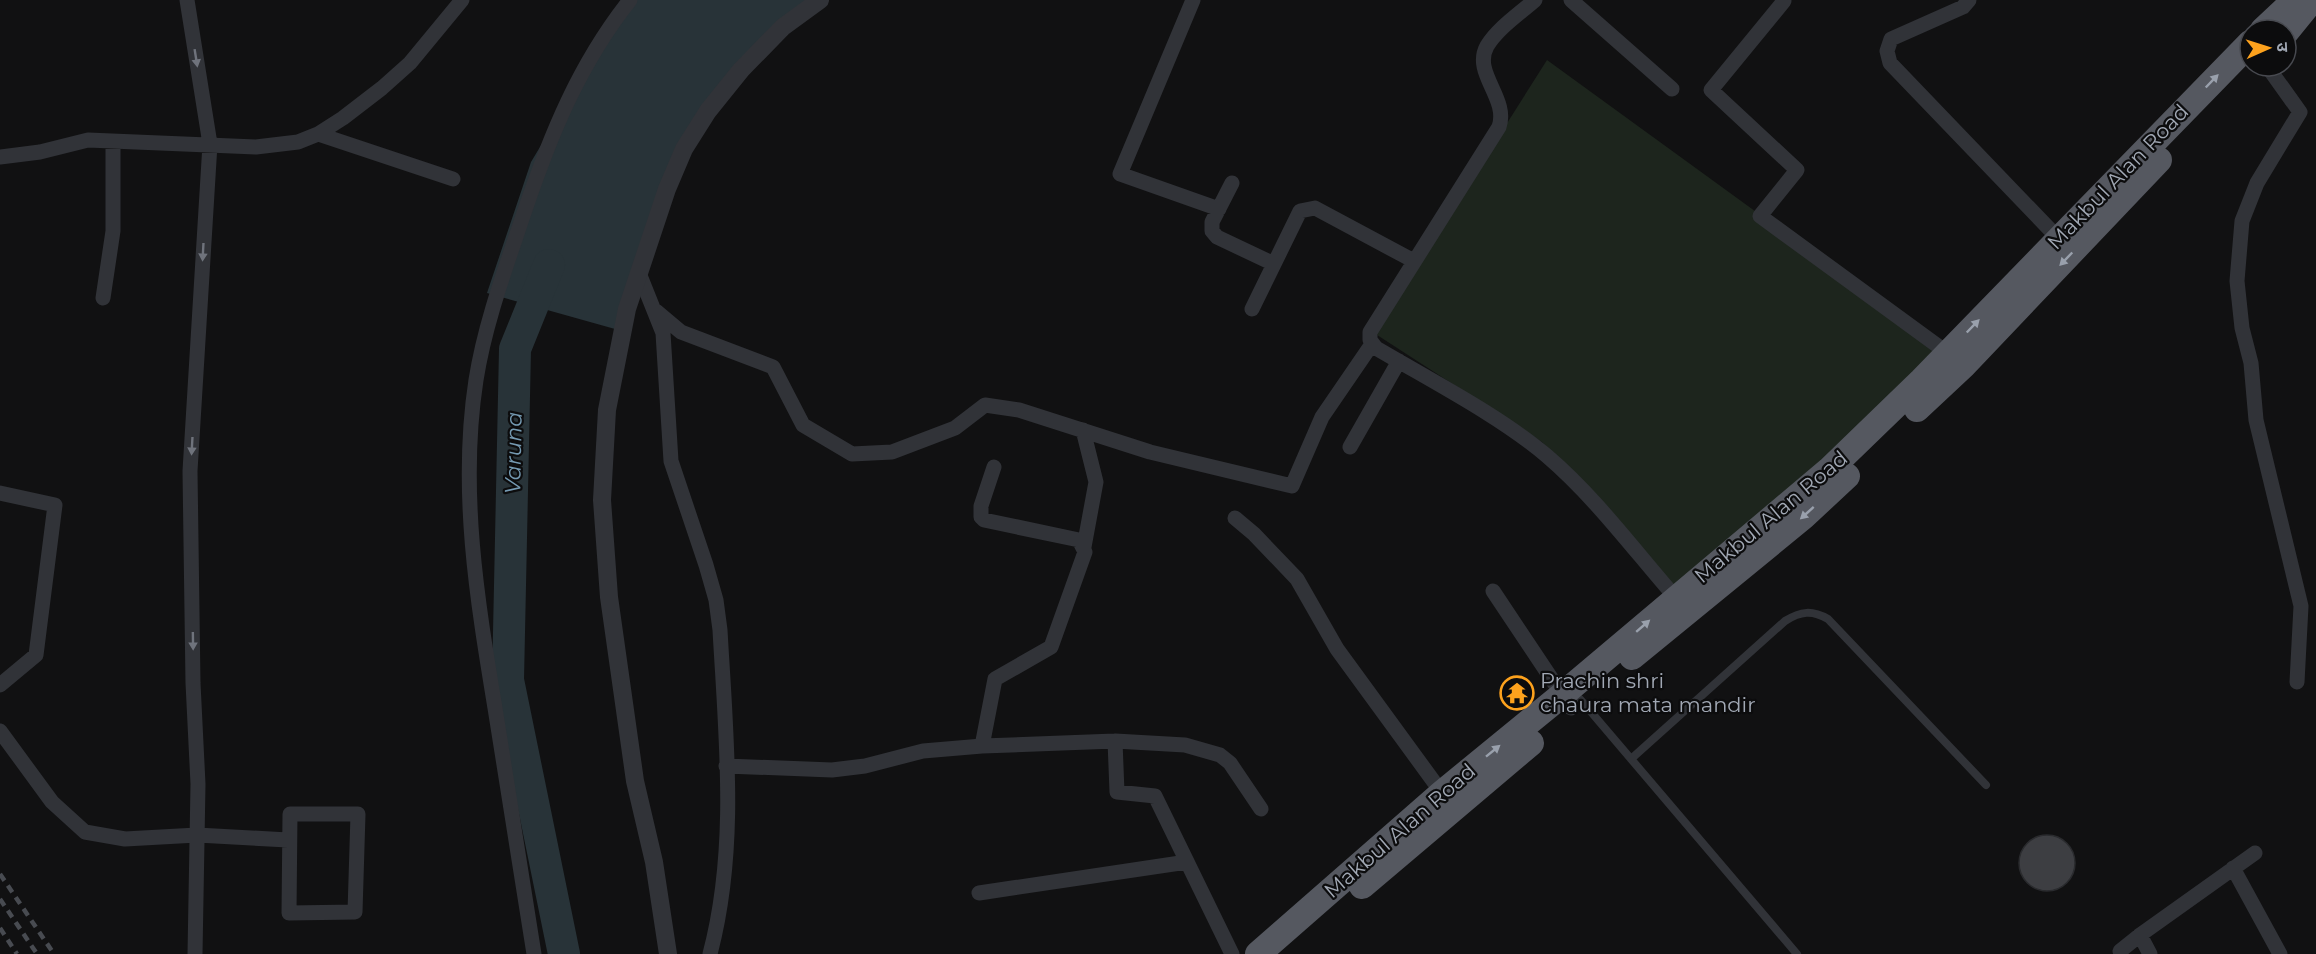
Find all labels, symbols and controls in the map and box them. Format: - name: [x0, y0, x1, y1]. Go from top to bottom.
- north arrow: [2238, 18, 2298, 78]
- text: उ: [2273, 42, 2292, 53]
- one-way arrow: [192, 48, 201, 67]
- one-way arrow: [2205, 75, 2219, 89]
- street label: Makbul Alan Road: [2042, 99, 2193, 254]
- one-way arrow: [199, 242, 208, 261]
- one-way arrow: [2059, 252, 2073, 266]
- one-way arrow: [1966, 319, 1980, 333]
- water label: Varuna: [499, 412, 528, 494]
- one-way arrow: [187, 437, 196, 456]
- street label: Makbul Alan Road: [1689, 445, 1852, 588]
- one-way arrow: [1799, 506, 1814, 520]
- one-way arrow: [1635, 620, 1650, 633]
- one-way arrow: [188, 632, 198, 651]
- place label: Prachin shri chaura mata mandir: [1540, 668, 1756, 717]
- temple icon: Prachin shri chaura mata mandir: [1499, 675, 1535, 711]
- one-way arrow: [1486, 746, 1501, 758]
- street label: Makbul Alan Road: [1319, 758, 1480, 903]

